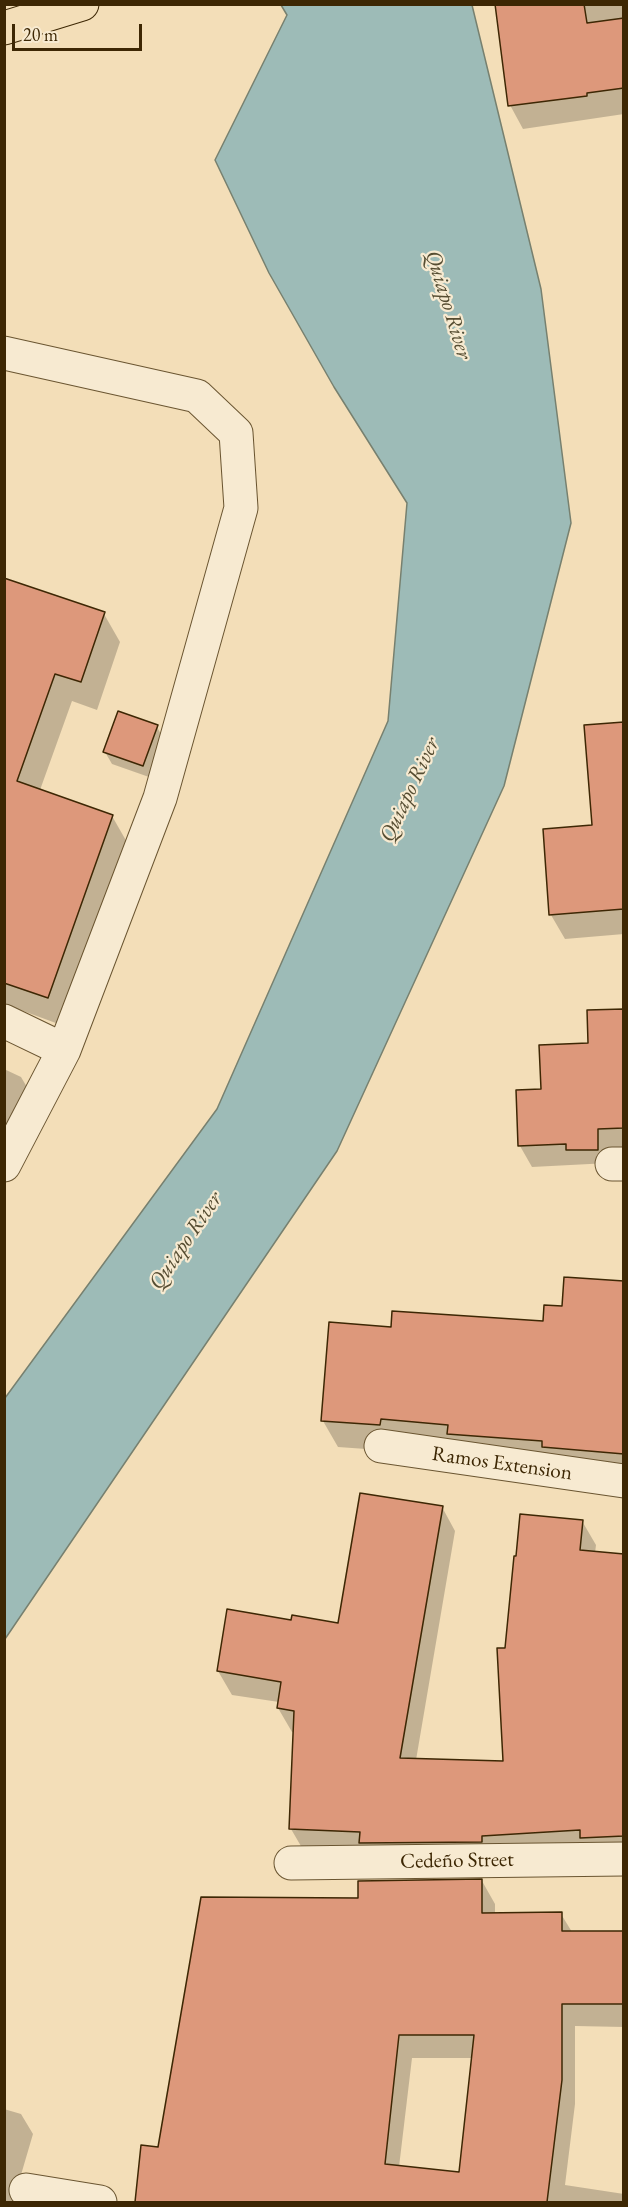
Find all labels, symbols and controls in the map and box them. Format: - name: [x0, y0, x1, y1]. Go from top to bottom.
- scale bar: [15, 12, 146, 50]
- text: 20 m: [23, 23, 58, 46]
- water label: Quiapo River: [419, 247, 477, 363]
- water label: Quiapo River: [374, 733, 446, 847]
- water label: Quiapo River: [144, 1187, 228, 1295]
- street label: Ramos Extension: [430, 1442, 574, 1486]
- street label: Cedeño Street: [400, 1847, 514, 1875]

